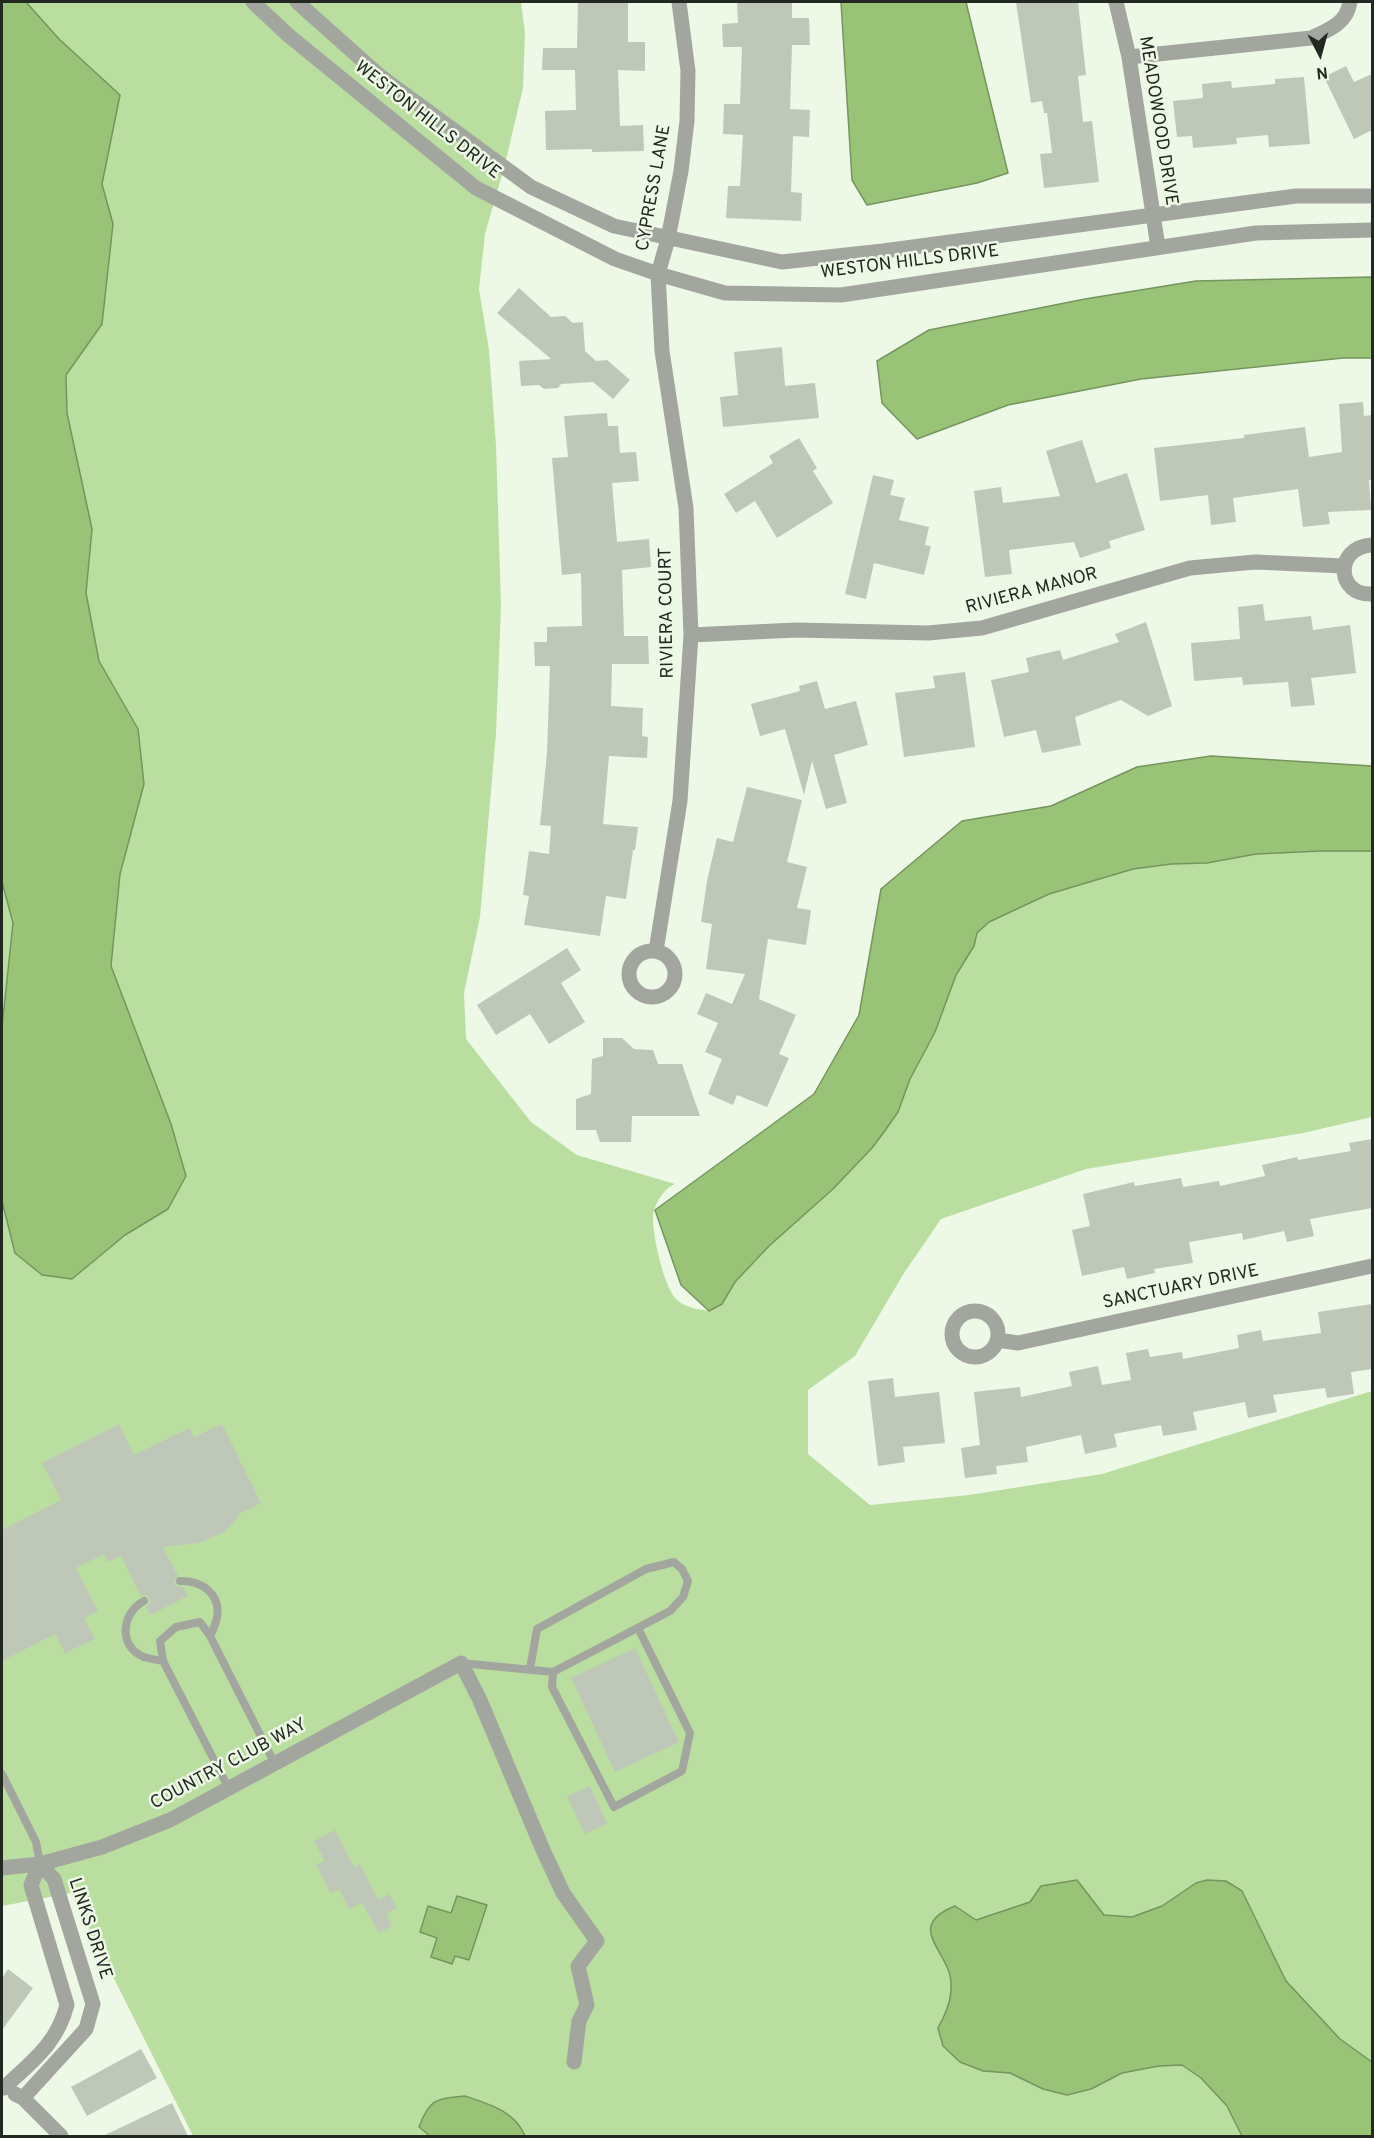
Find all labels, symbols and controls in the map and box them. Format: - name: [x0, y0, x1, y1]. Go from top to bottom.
- north arrow: [1290, 24, 1350, 84]
- street label: MEADOWOOD DRIVE: [1133, 35, 1181, 207]
- street label: WESTON HILLS DRIVE: [350, 57, 504, 185]
- text: N: [1315, 61, 1329, 82]
- street label: CYPRESS LANE: [633, 123, 677, 253]
- street label: WESTON HILLS DRIVE: [820, 241, 1000, 285]
- street label: RIVIERA COURT: [656, 547, 680, 679]
- street label: RIVIERA MANOR: [963, 564, 1101, 620]
- street label: SANCTUARY DRIVE: [1101, 1261, 1261, 1315]
- street label: COUNTRY CLUB WAY: [147, 1715, 311, 1815]
- street label: LINKS DRIVE: [62, 1876, 116, 1982]

